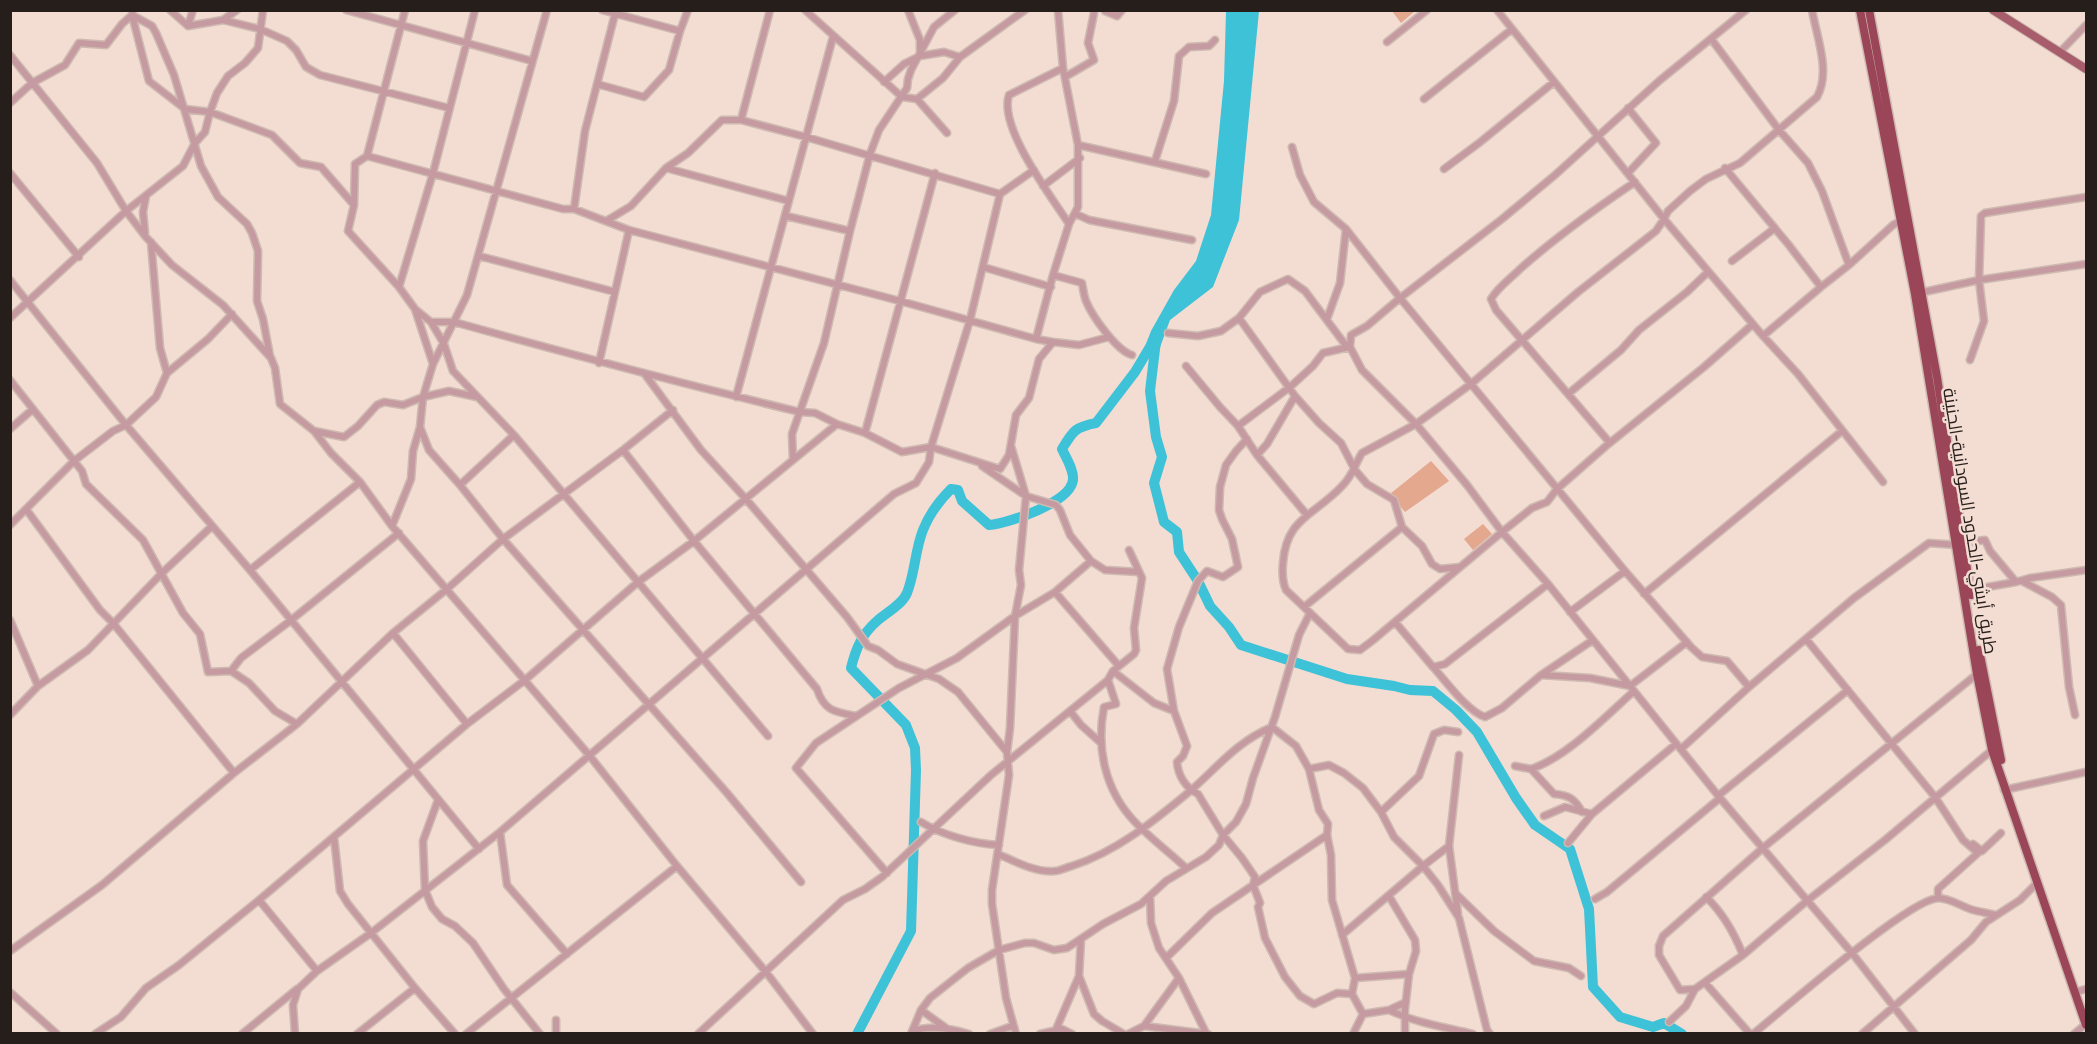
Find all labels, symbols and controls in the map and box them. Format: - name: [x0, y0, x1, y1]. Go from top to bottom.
- street label: طريق أبشي-الحدود السودانية-الجنينة: [1936, 386, 2002, 656]

